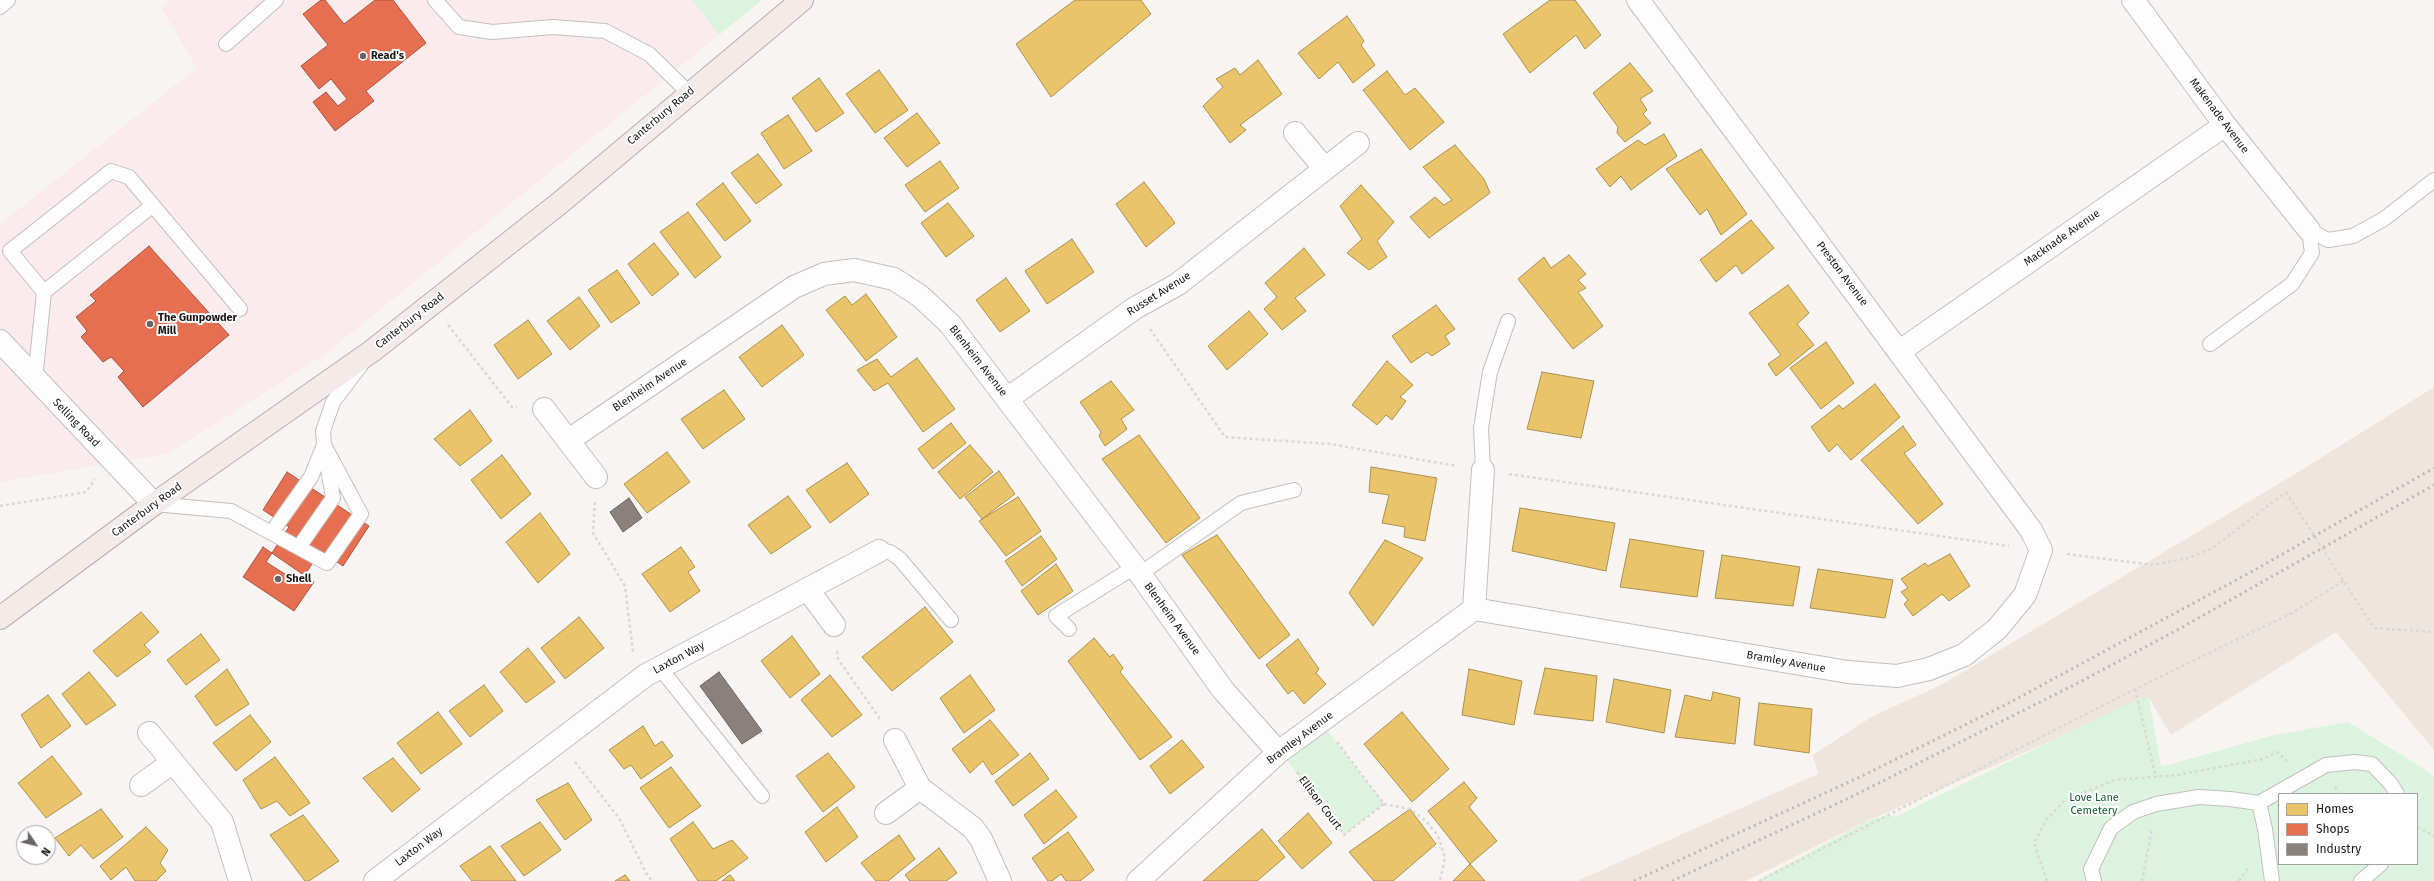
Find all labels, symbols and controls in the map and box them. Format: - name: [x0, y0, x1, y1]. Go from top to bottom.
- place label: Read's: [371, 49, 404, 63]
- marker: Read's: [358, 51, 368, 61]
- street label: Makenade Avenue: [2186, 76, 2252, 156]
- street label: Canterbury Road: [625, 84, 697, 148]
- street label: Macknade Avenue: [2021, 207, 2103, 269]
- street label: Preston Avenue: [1813, 239, 1871, 309]
- street label: Russet Avenue: [1125, 269, 1193, 319]
- street label: Canterbury Road: [373, 290, 447, 352]
- place label: The Gunpowder Mill: [158, 311, 237, 337]
- marker: The Gunpowder Mill: [145, 319, 155, 329]
- street label: Blenheim Avenue: [946, 323, 1010, 399]
- street label: Blenheim Avenue: [610, 355, 690, 415]
- street label: Selling Road: [50, 396, 102, 450]
- street label: Canterbury Road: [109, 480, 185, 540]
- place label: Shell: [286, 572, 311, 586]
- marker: Shell: [273, 574, 283, 584]
- street label: Blenheim Avenue: [1141, 580, 1203, 658]
- street label: Laxton Way: [651, 639, 707, 677]
- street label: Bramley Avenue: [1746, 649, 1826, 675]
- street label: Bramley Avenue: [1264, 709, 1336, 767]
- street label: Ellison Court: [1296, 774, 1344, 832]
- park label: Love Lane Cemetery: [2069, 791, 2119, 817]
- legend: [2278, 793, 2418, 865]
- text: Homes: [2316, 802, 2354, 816]
- text: Shops: [2316, 822, 2349, 836]
- north arrow: [16, 825, 56, 865]
- street label: Laxton Way: [393, 825, 445, 869]
- text: Industry: [2316, 842, 2361, 856]
- text: N: [38, 845, 53, 858]

